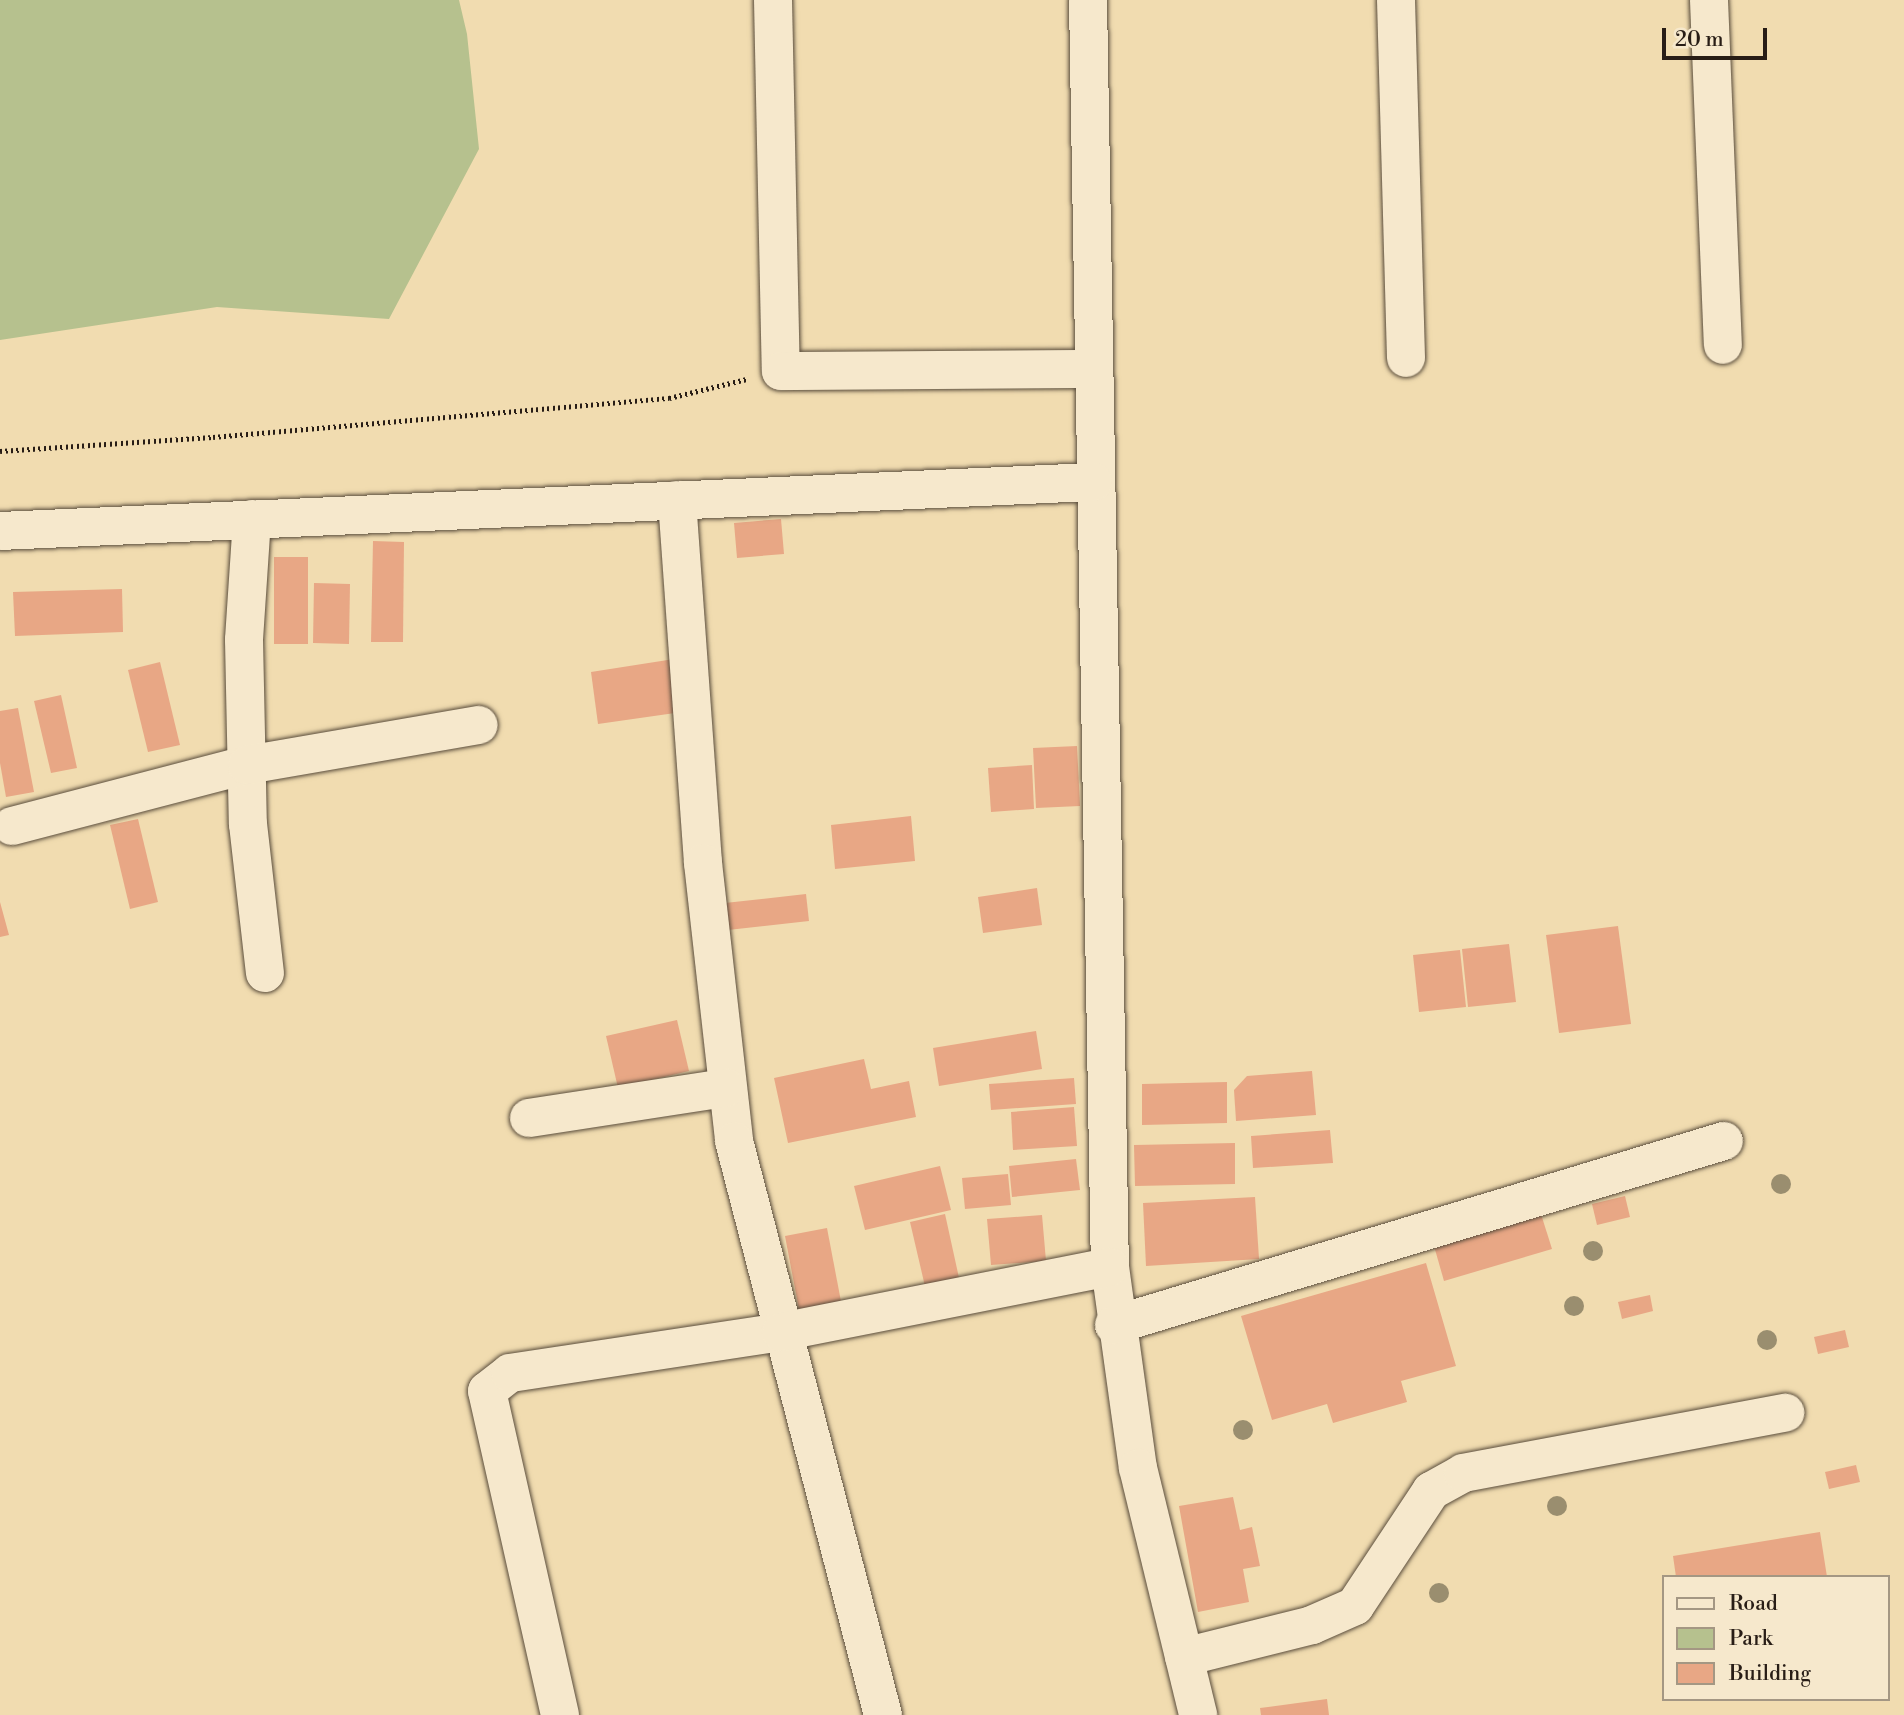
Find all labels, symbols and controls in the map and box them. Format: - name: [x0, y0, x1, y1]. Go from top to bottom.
- scale bar: [1666, 14, 1771, 58]
- text: 20 m: [1675, 27, 1724, 53]
- legend: [1662, 1575, 1890, 1701]
- text: Road: [1729, 1591, 1778, 1617]
- text: Park: [1729, 1626, 1773, 1652]
- text: Building: [1729, 1661, 1811, 1687]

